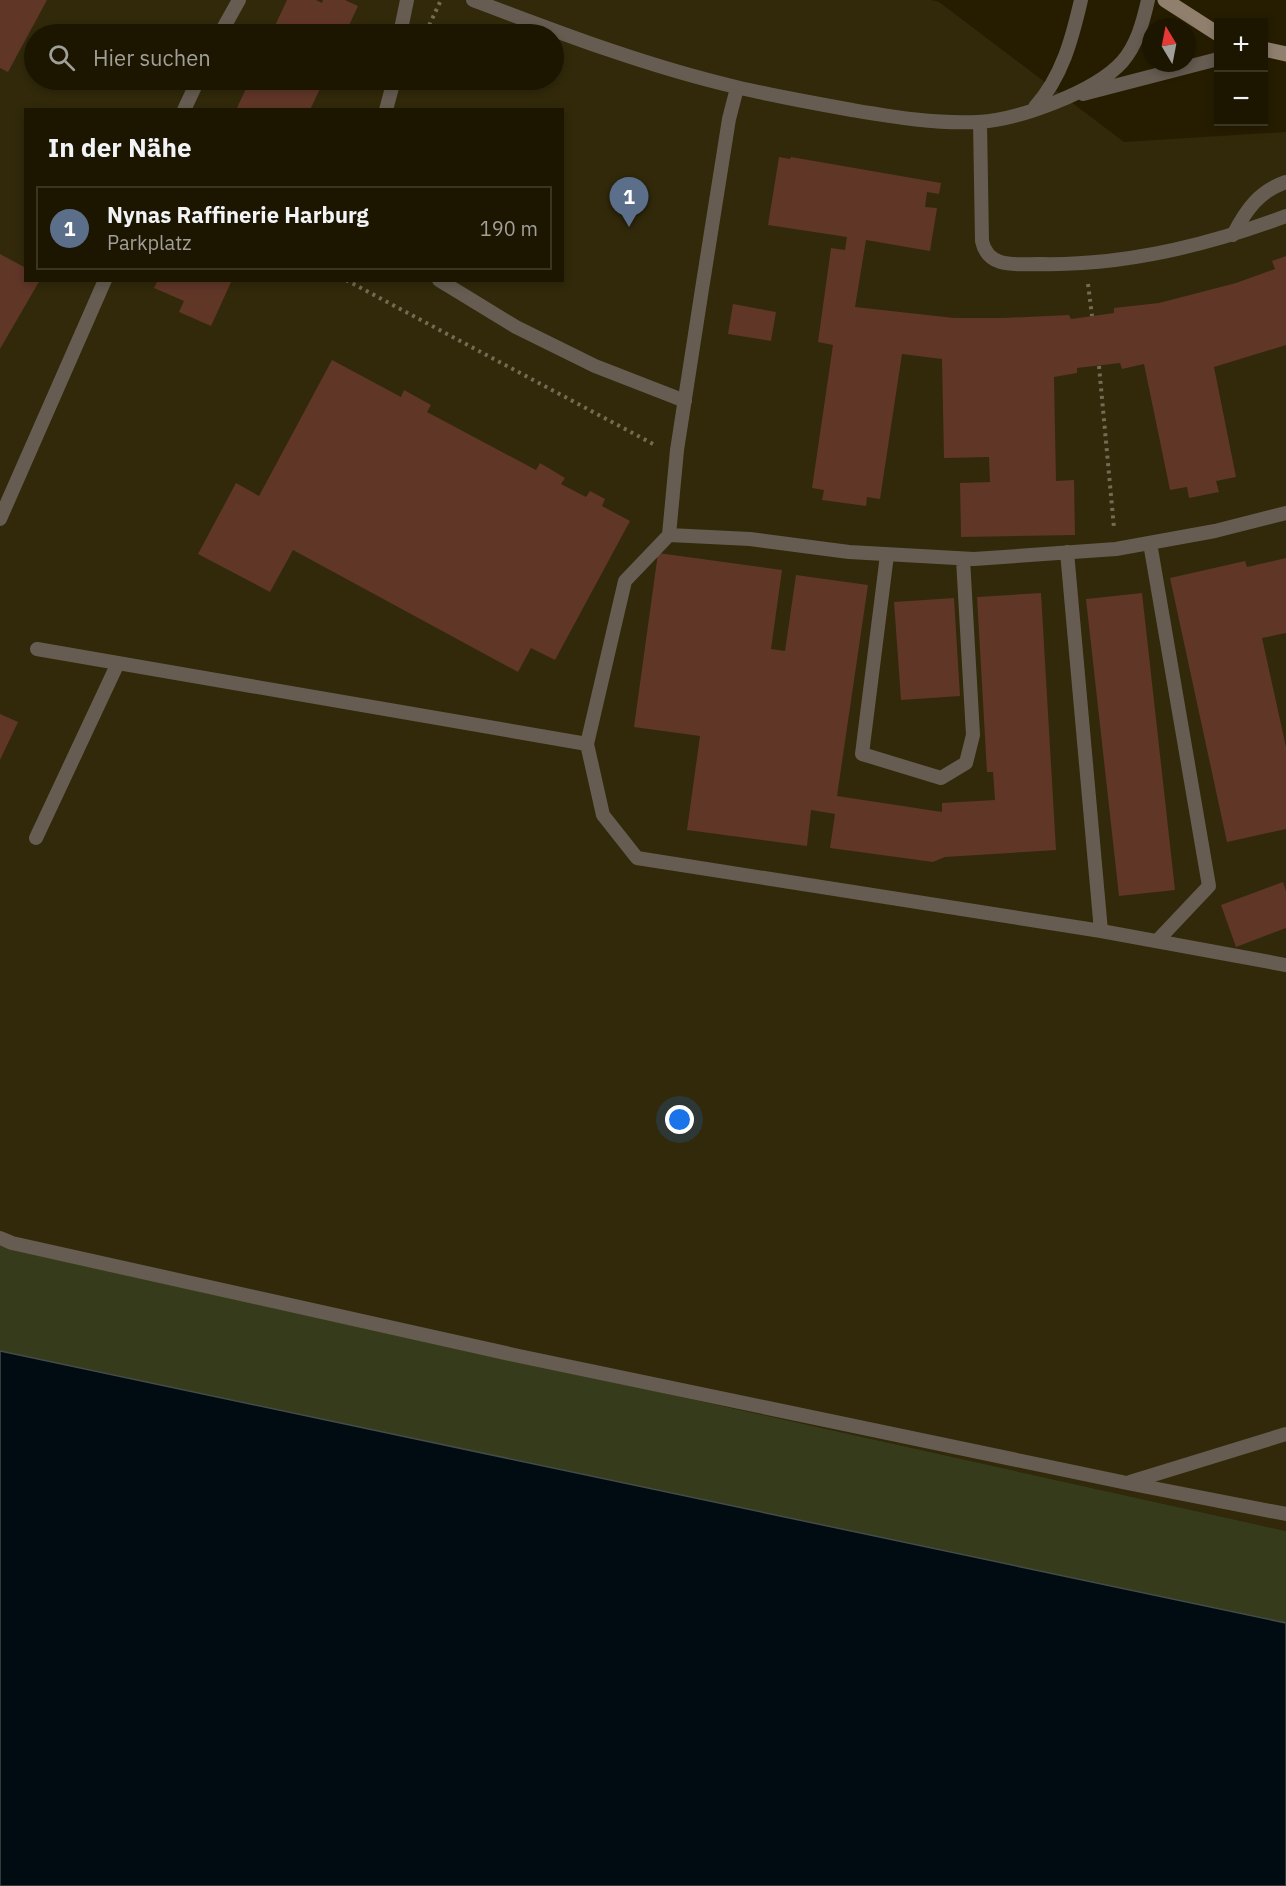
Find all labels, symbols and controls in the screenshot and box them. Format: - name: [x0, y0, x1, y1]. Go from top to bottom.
- north arrow: [1142, 18, 1196, 72]
- map controls: [1214, 18, 1268, 126]
- button: +: [1214, 18, 1268, 72]
- search box: [24, 24, 564, 90]
- icon: search: [45, 41, 78, 74]
- text: Hier suchen: [93, 43, 211, 72]
- button: −: [1214, 72, 1268, 126]
- text: In der Nähe: [48, 130, 192, 164]
- pin: 1: [610, 178, 648, 227]
- text: Nynas Raffinerie Harburg: [107, 200, 369, 229]
- text: 1: [64, 215, 76, 242]
- text: 190 m: [480, 215, 538, 242]
- text: Parkplatz: [107, 229, 192, 256]
- your location: [665, 1105, 694, 1134]

